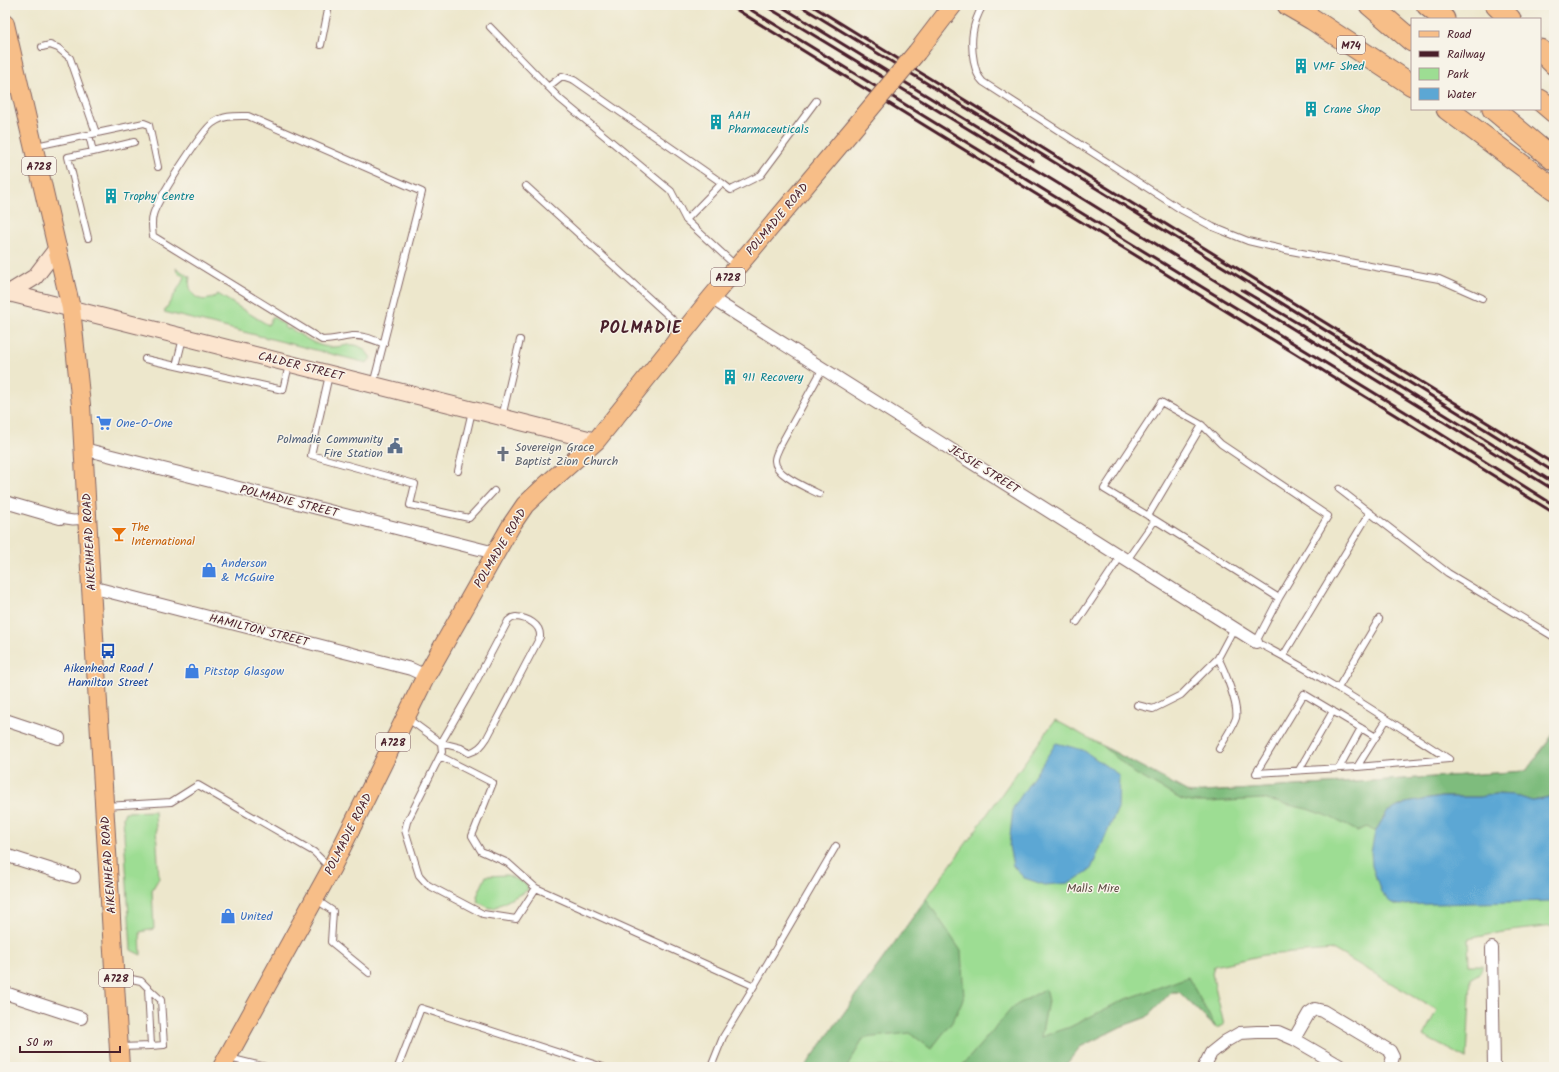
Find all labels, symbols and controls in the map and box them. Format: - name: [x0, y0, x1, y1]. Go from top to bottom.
- legend: [1411, 18, 1541, 110]
- text: Road: [1447, 25, 1472, 44]
- road number: M74: [1337, 36, 1365, 54]
- text: Railway: [1447, 45, 1485, 64]
- building icon: VMF Shed: [1292, 57, 1310, 75]
- place label: VMF Shed: [1313, 57, 1365, 76]
- text: Park: [1447, 65, 1469, 84]
- text: Water: [1447, 85, 1477, 104]
- building icon: Crane Shop: [1302, 100, 1320, 118]
- place label: Crane Shop: [1323, 100, 1381, 119]
- place label: AAH Pharmaceuticals: [728, 106, 809, 139]
- building icon: AAH Pharmaceuticals: [707, 113, 725, 131]
- road number: A728: [22, 157, 56, 175]
- street label: POLMADIE ROAD: [741, 179, 814, 260]
- building icon: Trophy Centre: [102, 187, 120, 205]
- place label: Trophy Centre: [123, 187, 195, 206]
- road number: A728: [711, 268, 745, 286]
- district label: POLMADIE: [600, 316, 682, 341]
- street label: CALDER STREET: [256, 347, 347, 387]
- building icon: 911 Recovery: [721, 368, 739, 386]
- place label: 911 Recovery: [742, 368, 804, 387]
- supermarket icon: One-O-One: [95, 414, 113, 432]
- place label: One-O-One: [116, 414, 173, 433]
- place label: Polmadie Community Fire Station: [277, 430, 383, 463]
- public building icon: Polmadie Community Fire Station: [386, 437, 404, 455]
- place label: Sovereign Grace Baptist Zion Church: [515, 438, 618, 471]
- street label: JESSIE STREET: [944, 440, 1025, 500]
- church icon: Sovereign Grace Baptist Zion Church: [494, 445, 512, 463]
- street label: POLMADIE STREET: [238, 480, 342, 523]
- street label: AIKENHEAD ROAD: [77, 493, 102, 591]
- street label: POLMADIE ROAD: [469, 505, 532, 592]
- place label: The International: [131, 518, 195, 551]
- bar icon: The International: [110, 525, 128, 543]
- place label: Anderson & McGuire: [221, 554, 275, 587]
- shop icon: Anderson & McGuire: [200, 561, 218, 579]
- street label: HAMILTON STREET: [207, 609, 312, 652]
- bus stop icon: Aikenhead Road / Hamilton Street: [99, 642, 117, 660]
- place label: Aikenhead Road / Hamilton Street: [64, 659, 153, 692]
- shop icon: Pitstop Glasgow: [183, 662, 201, 680]
- place label: Pitstop Glasgow: [204, 662, 285, 681]
- road number: A728: [376, 733, 410, 751]
- street label: POLMADIE ROAD: [320, 790, 377, 879]
- street label: AIKENHEAD ROAD: [96, 815, 121, 914]
- park label: Malls Mire: [1067, 879, 1120, 898]
- shop icon: United: [219, 907, 237, 925]
- place label: United: [240, 907, 273, 926]
- road number: A728: [99, 969, 133, 987]
- scale bar: [20, 1028, 120, 1054]
- text: 50 m: [26, 1033, 53, 1052]

